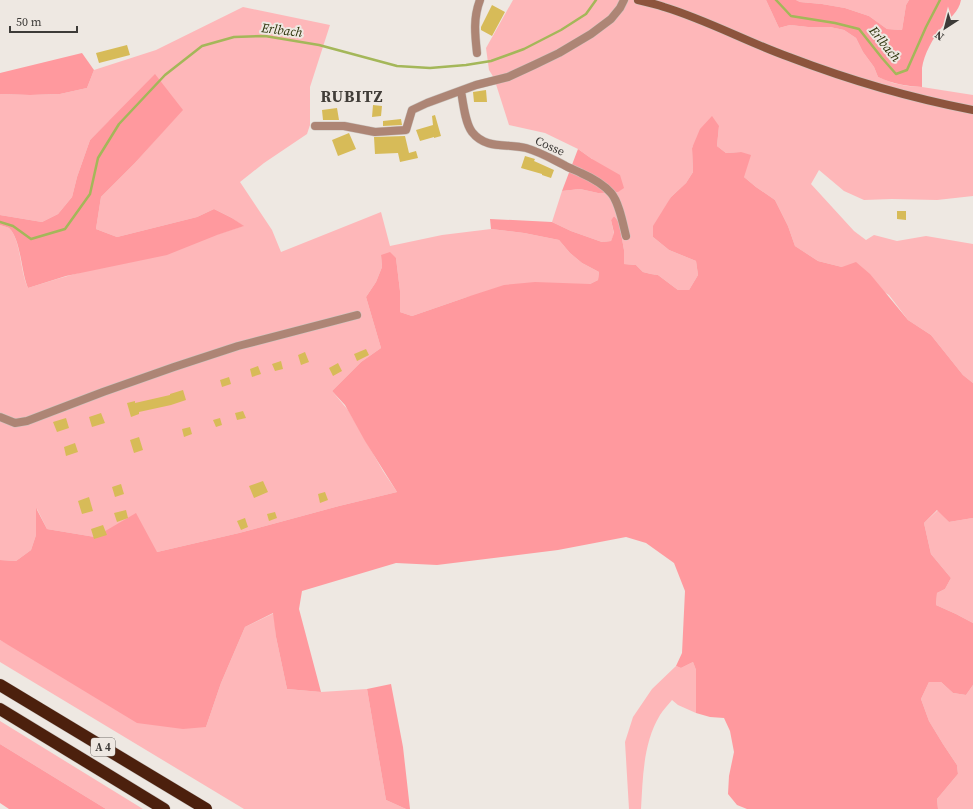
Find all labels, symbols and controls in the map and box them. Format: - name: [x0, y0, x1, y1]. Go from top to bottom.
- scale bar: [10, 8, 77, 34]
- north arrow: [925, 8, 965, 48]
- text: 50 m: [16, 14, 42, 30]
- water label: Erlbach: [260, 19, 304, 41]
- water label: Erlbach: [865, 22, 905, 65]
- text: N: [932, 27, 947, 44]
- district label: RUBITZ: [320, 85, 384, 107]
- street label: Cosse: [533, 132, 567, 160]
- road number: A 4: [91, 738, 115, 756]

